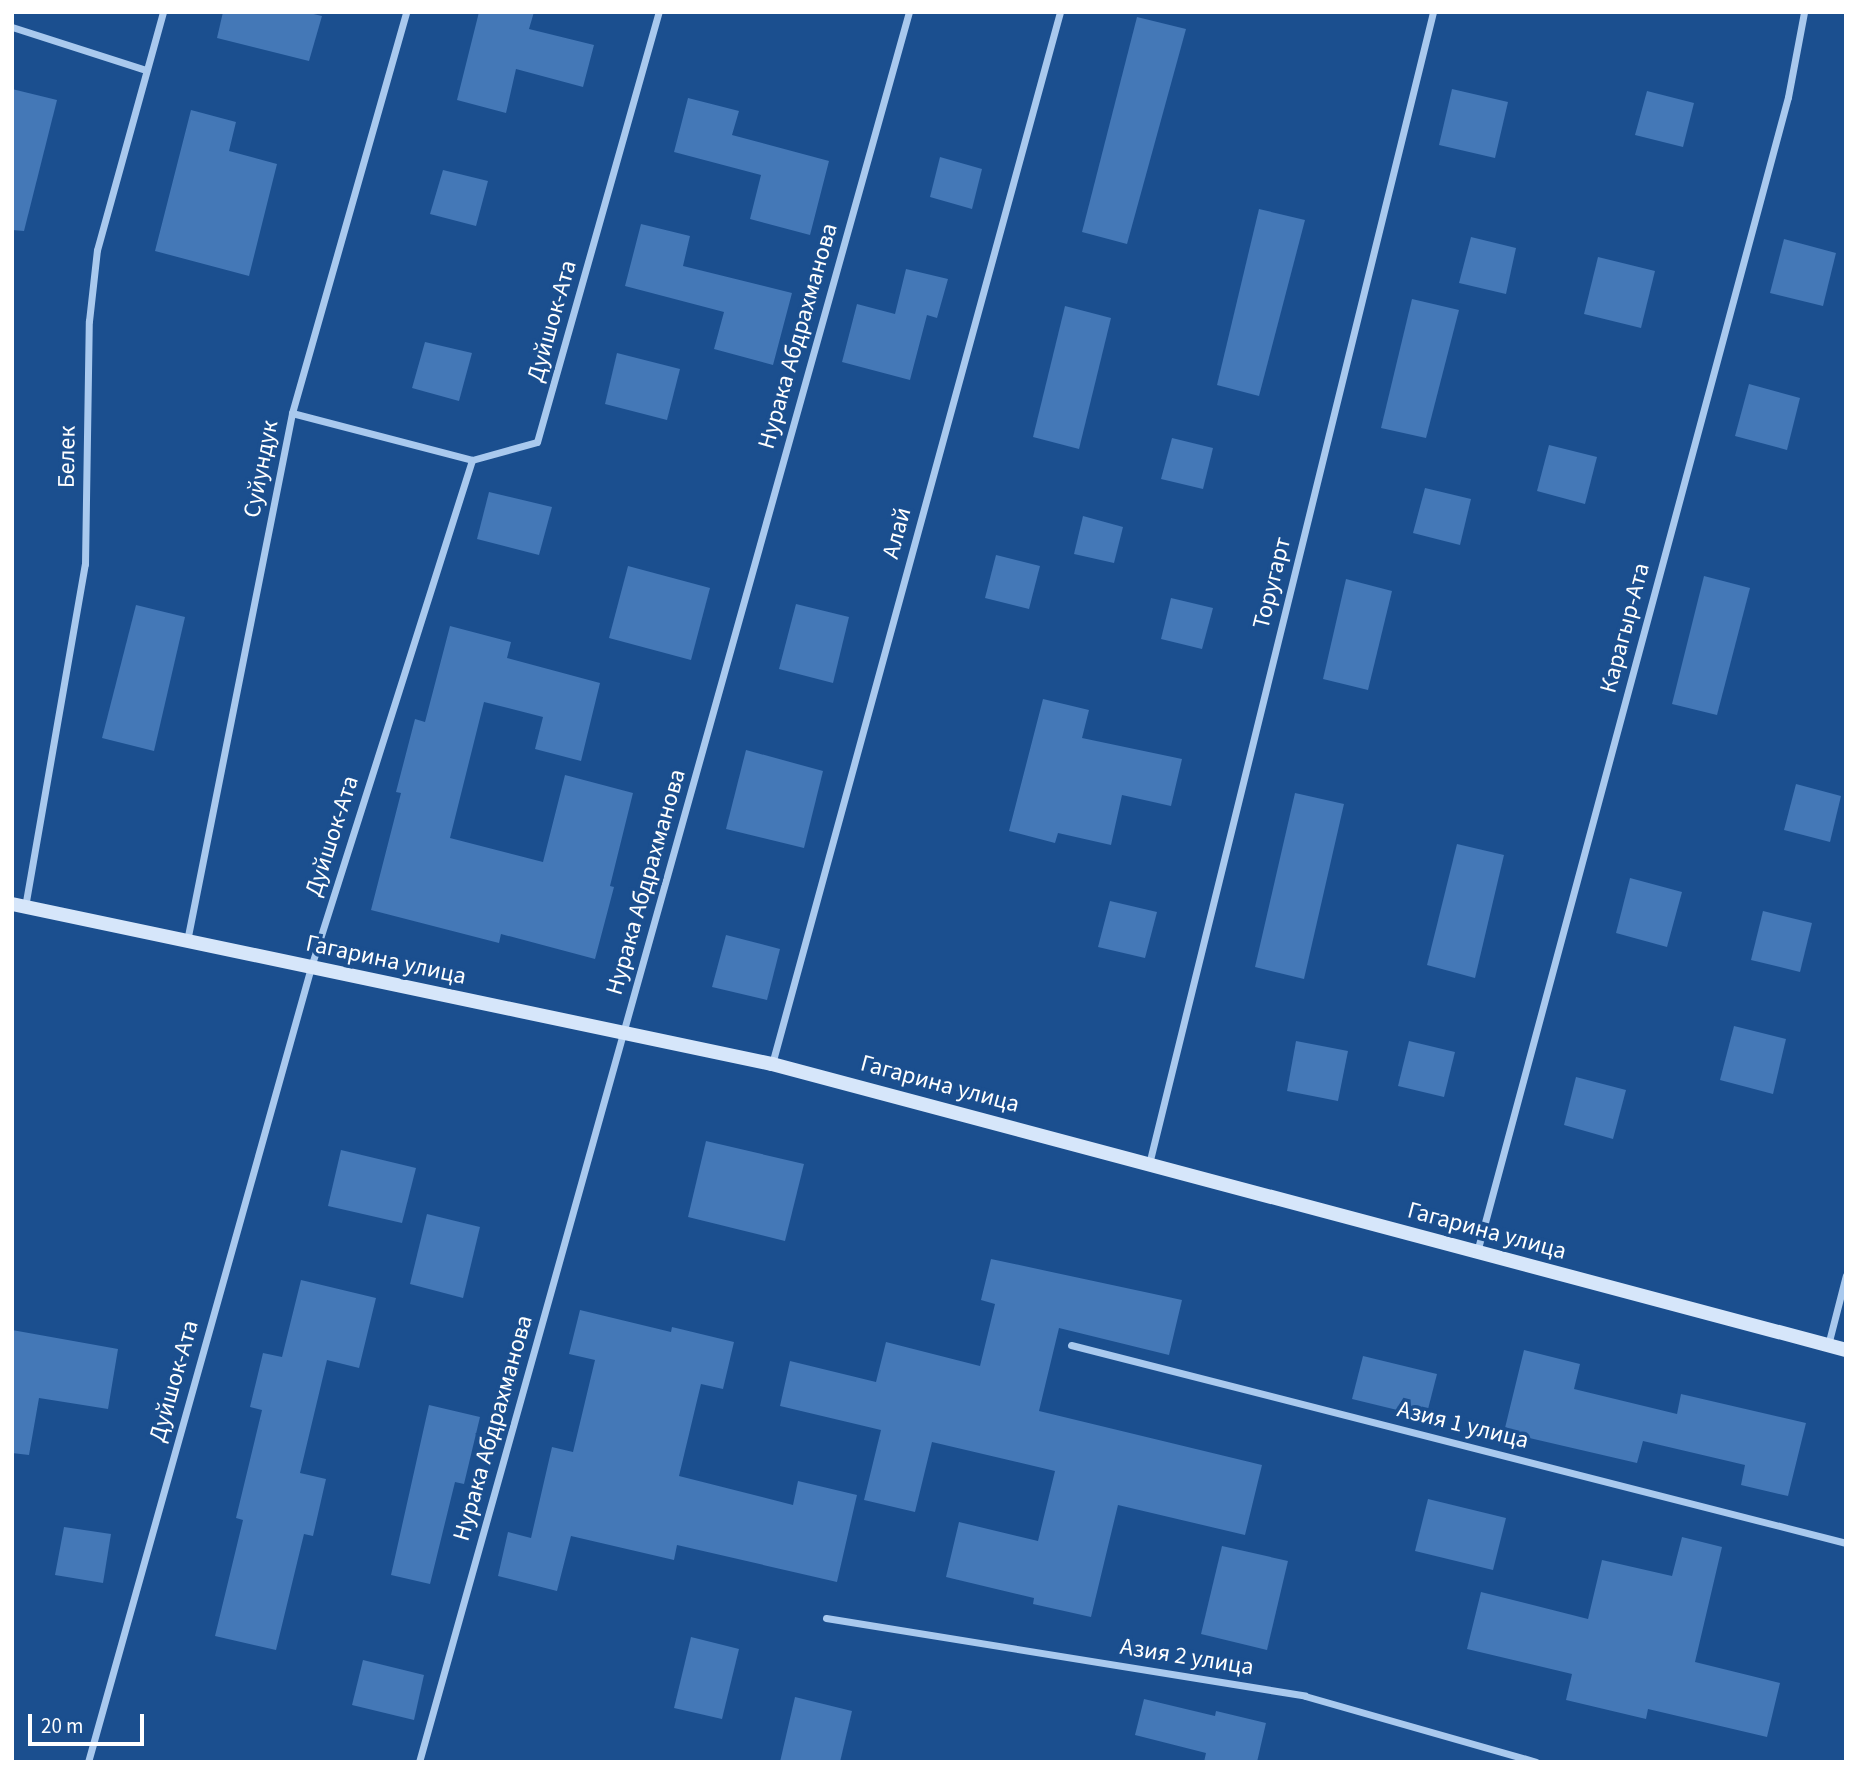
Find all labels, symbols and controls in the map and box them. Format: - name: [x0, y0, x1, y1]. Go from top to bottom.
- street label: Нурака Абдрахманова: [752, 220, 844, 452]
- street label: Дуйшок-Ата: [521, 257, 583, 385]
- street label: Суйундук: [237, 418, 285, 520]
- street label: Белек: [52, 426, 82, 488]
- street label: Алай: [876, 504, 918, 562]
- street label: Торугарт: [1247, 534, 1297, 632]
- street label: Карагыр-Ата: [1594, 560, 1656, 696]
- street label: Нурака Абдрахманова: [600, 766, 692, 998]
- street label: Дуйшок-Ата: [299, 772, 365, 900]
- street label: Гагарина улица: [303, 929, 469, 991]
- street label: Гагарина улица: [857, 1049, 1023, 1119]
- street label: Гагарина улица: [1404, 1196, 1570, 1266]
- street label: Нурака Абдрахманова: [447, 1312, 539, 1544]
- street label: Дуйшок-Ата: [143, 1317, 205, 1445]
- street label: Азия 1 улица: [1394, 1395, 1532, 1455]
- street label: Азия 2 улица: [1118, 1632, 1256, 1682]
- scale bar: [32, 1700, 147, 1744]
- text: 20 m: [41, 1711, 83, 1741]

